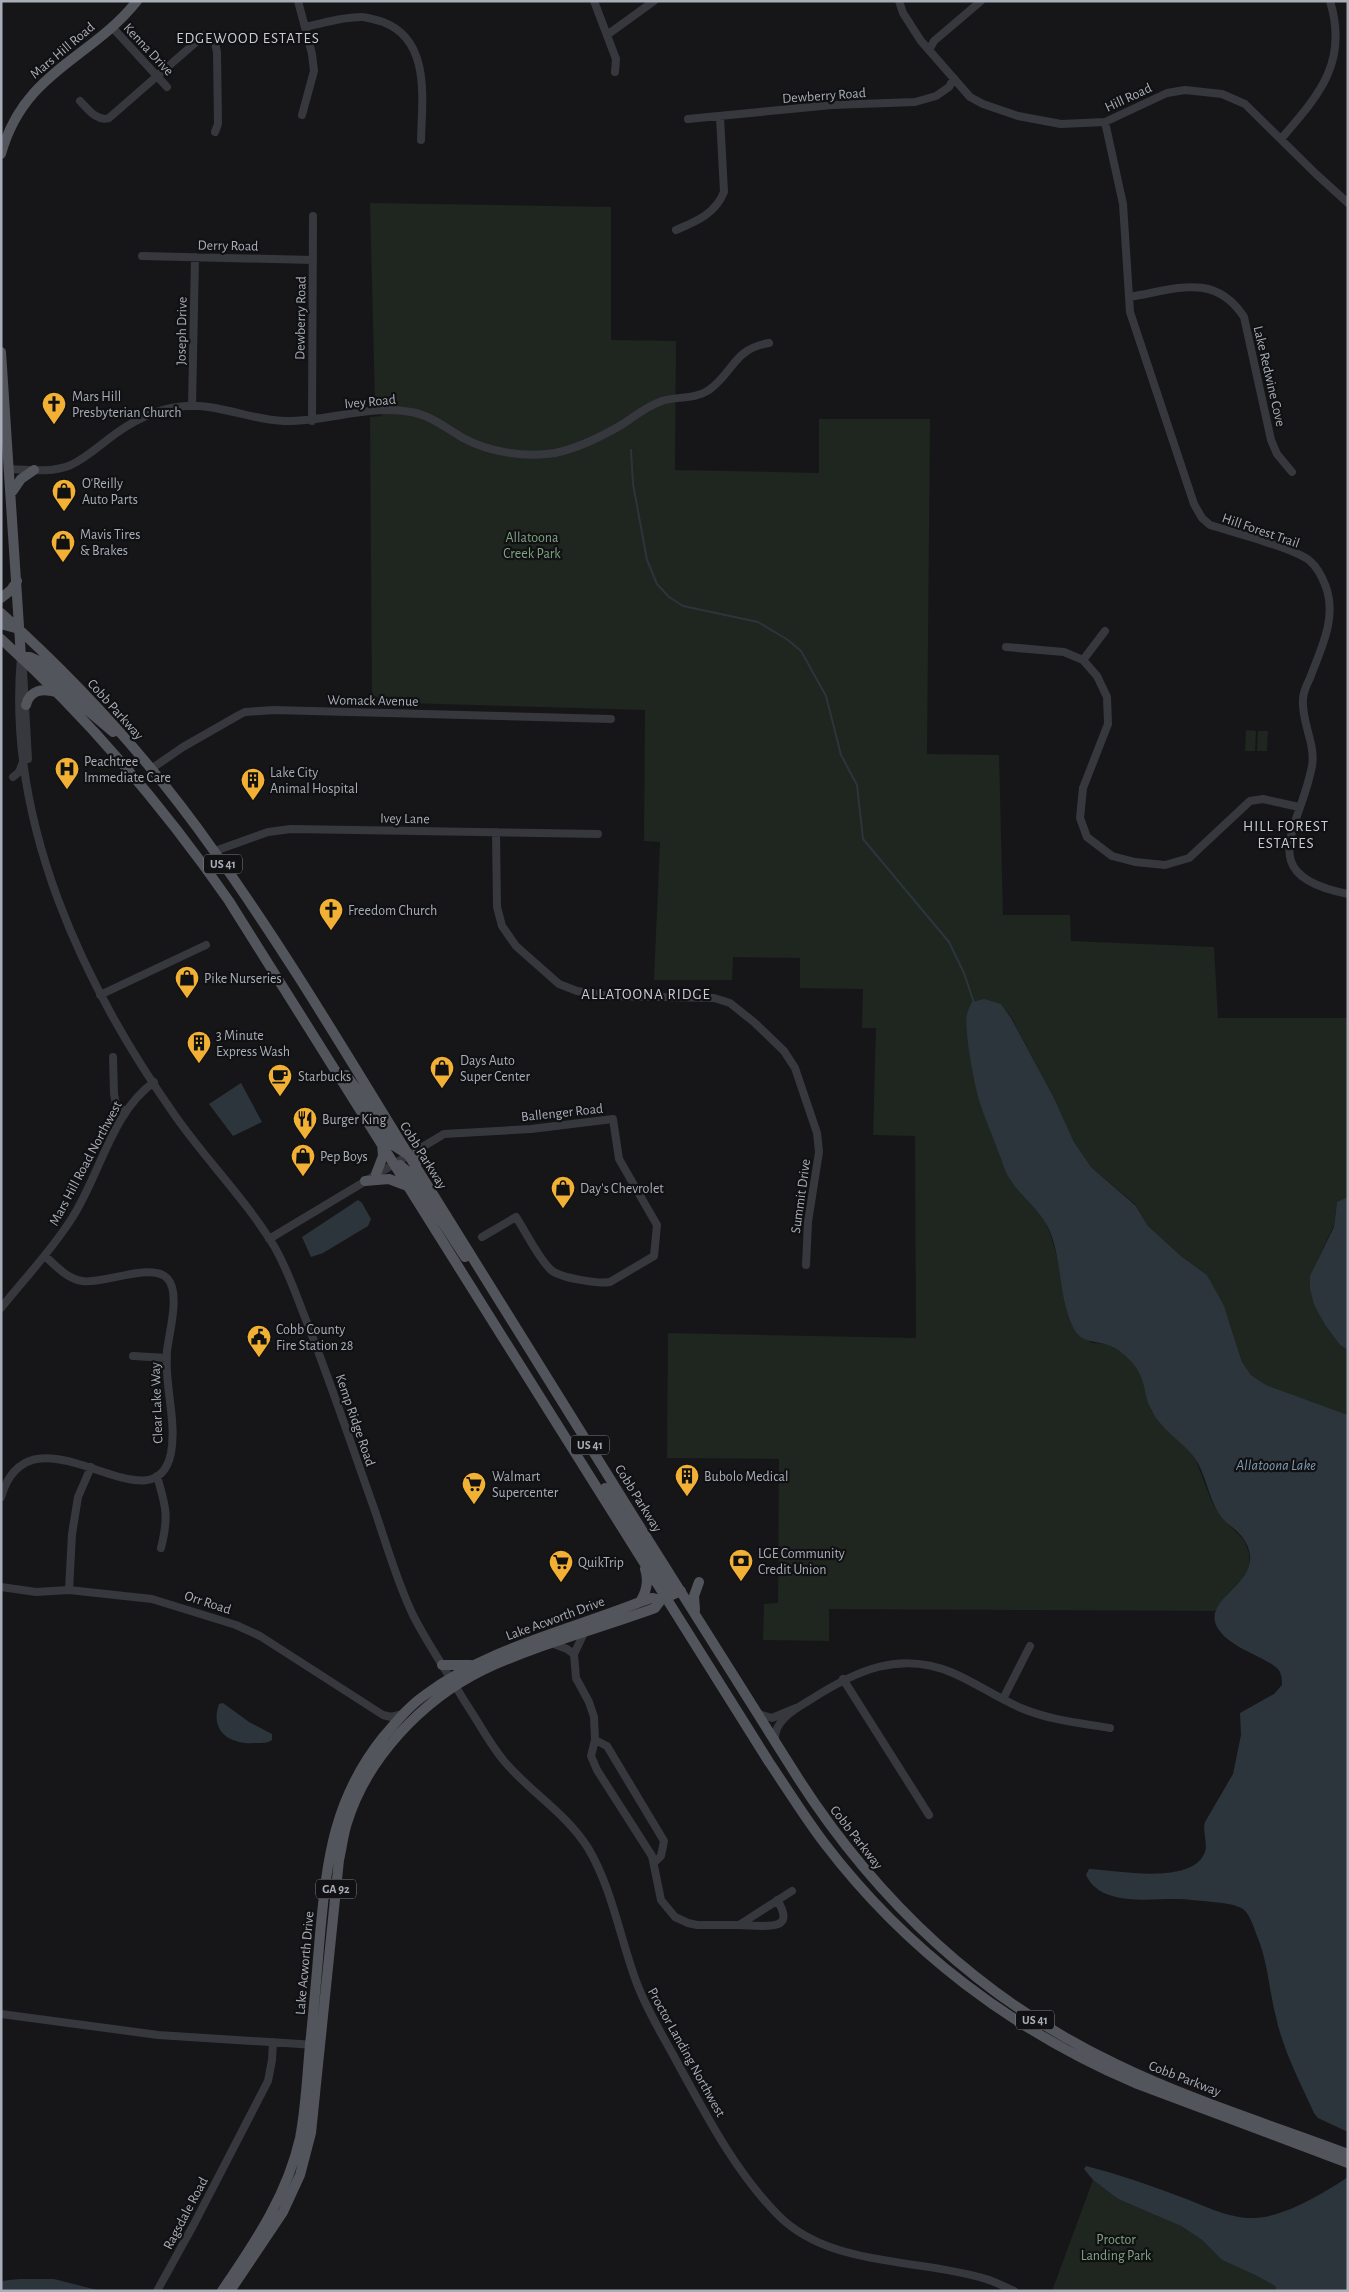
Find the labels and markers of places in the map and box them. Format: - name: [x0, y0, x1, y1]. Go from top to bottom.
- place label: Mars Hill Presbyterian Church: [72, 390, 181, 420]
- church icon: Mars Hill Presbyterian Church: [41, 391, 67, 425]
- place label: O'Reilly Auto Parts: [82, 477, 138, 507]
- shop icon: O'Reilly Auto Parts: [51, 478, 77, 512]
- place label: Mavis Tires & Brakes: [80, 528, 140, 558]
- shop icon: Mavis Tires & Brakes: [50, 529, 76, 563]
- place label: Peachtree Immediate Care: [84, 755, 171, 785]
- hospital icon: Peachtree Immediate Care: [54, 756, 80, 790]
- place label: Lake City Animal Hospital: [270, 766, 358, 796]
- building icon: Lake City Animal Hospital: [240, 767, 266, 801]
- church icon: Freedom Church: [318, 897, 344, 931]
- place label: Freedom Church: [348, 904, 437, 918]
- shop icon: Pike Nurseries: [174, 965, 200, 999]
- place label: Pike Nurseries: [204, 972, 282, 986]
- place label: 3 Minute Express Wash: [216, 1029, 290, 1059]
- building icon: 3 Minute Express Wash: [186, 1030, 212, 1064]
- place label: Days Auto Super Center: [460, 1054, 531, 1084]
- shop icon: Days Auto Super Center: [429, 1055, 455, 1089]
- cafe icon: Starbucks: [267, 1063, 293, 1097]
- place label: Starbucks: [298, 1070, 351, 1084]
- restaurant icon: Burger King: [292, 1106, 318, 1140]
- place label: Burger King: [322, 1113, 386, 1127]
- shop icon: Pep Boys: [290, 1143, 316, 1177]
- place label: Pep Boys: [320, 1150, 368, 1164]
- shop icon: Day's Chevrolet: [550, 1175, 576, 1209]
- place label: Day's Chevrolet: [580, 1182, 664, 1196]
- place label: Cobb County Fire Station 28: [276, 1323, 353, 1353]
- public building icon: Cobb County Fire Station 28: [246, 1324, 272, 1358]
- building icon: Bubolo Medical: [674, 1463, 700, 1497]
- place label: Walmart Supercenter: [492, 1470, 559, 1500]
- place label: Bubolo Medical: [704, 1470, 788, 1484]
- supermarket icon: Walmart Supercenter: [461, 1471, 487, 1505]
- place label: LGE Community Credit Union: [758, 1547, 845, 1577]
- bank icon: LGE Community Credit Union: [728, 1548, 754, 1582]
- supermarket icon: QuikTrip: [548, 1549, 574, 1583]
- place label: QuikTrip: [578, 1556, 624, 1570]

